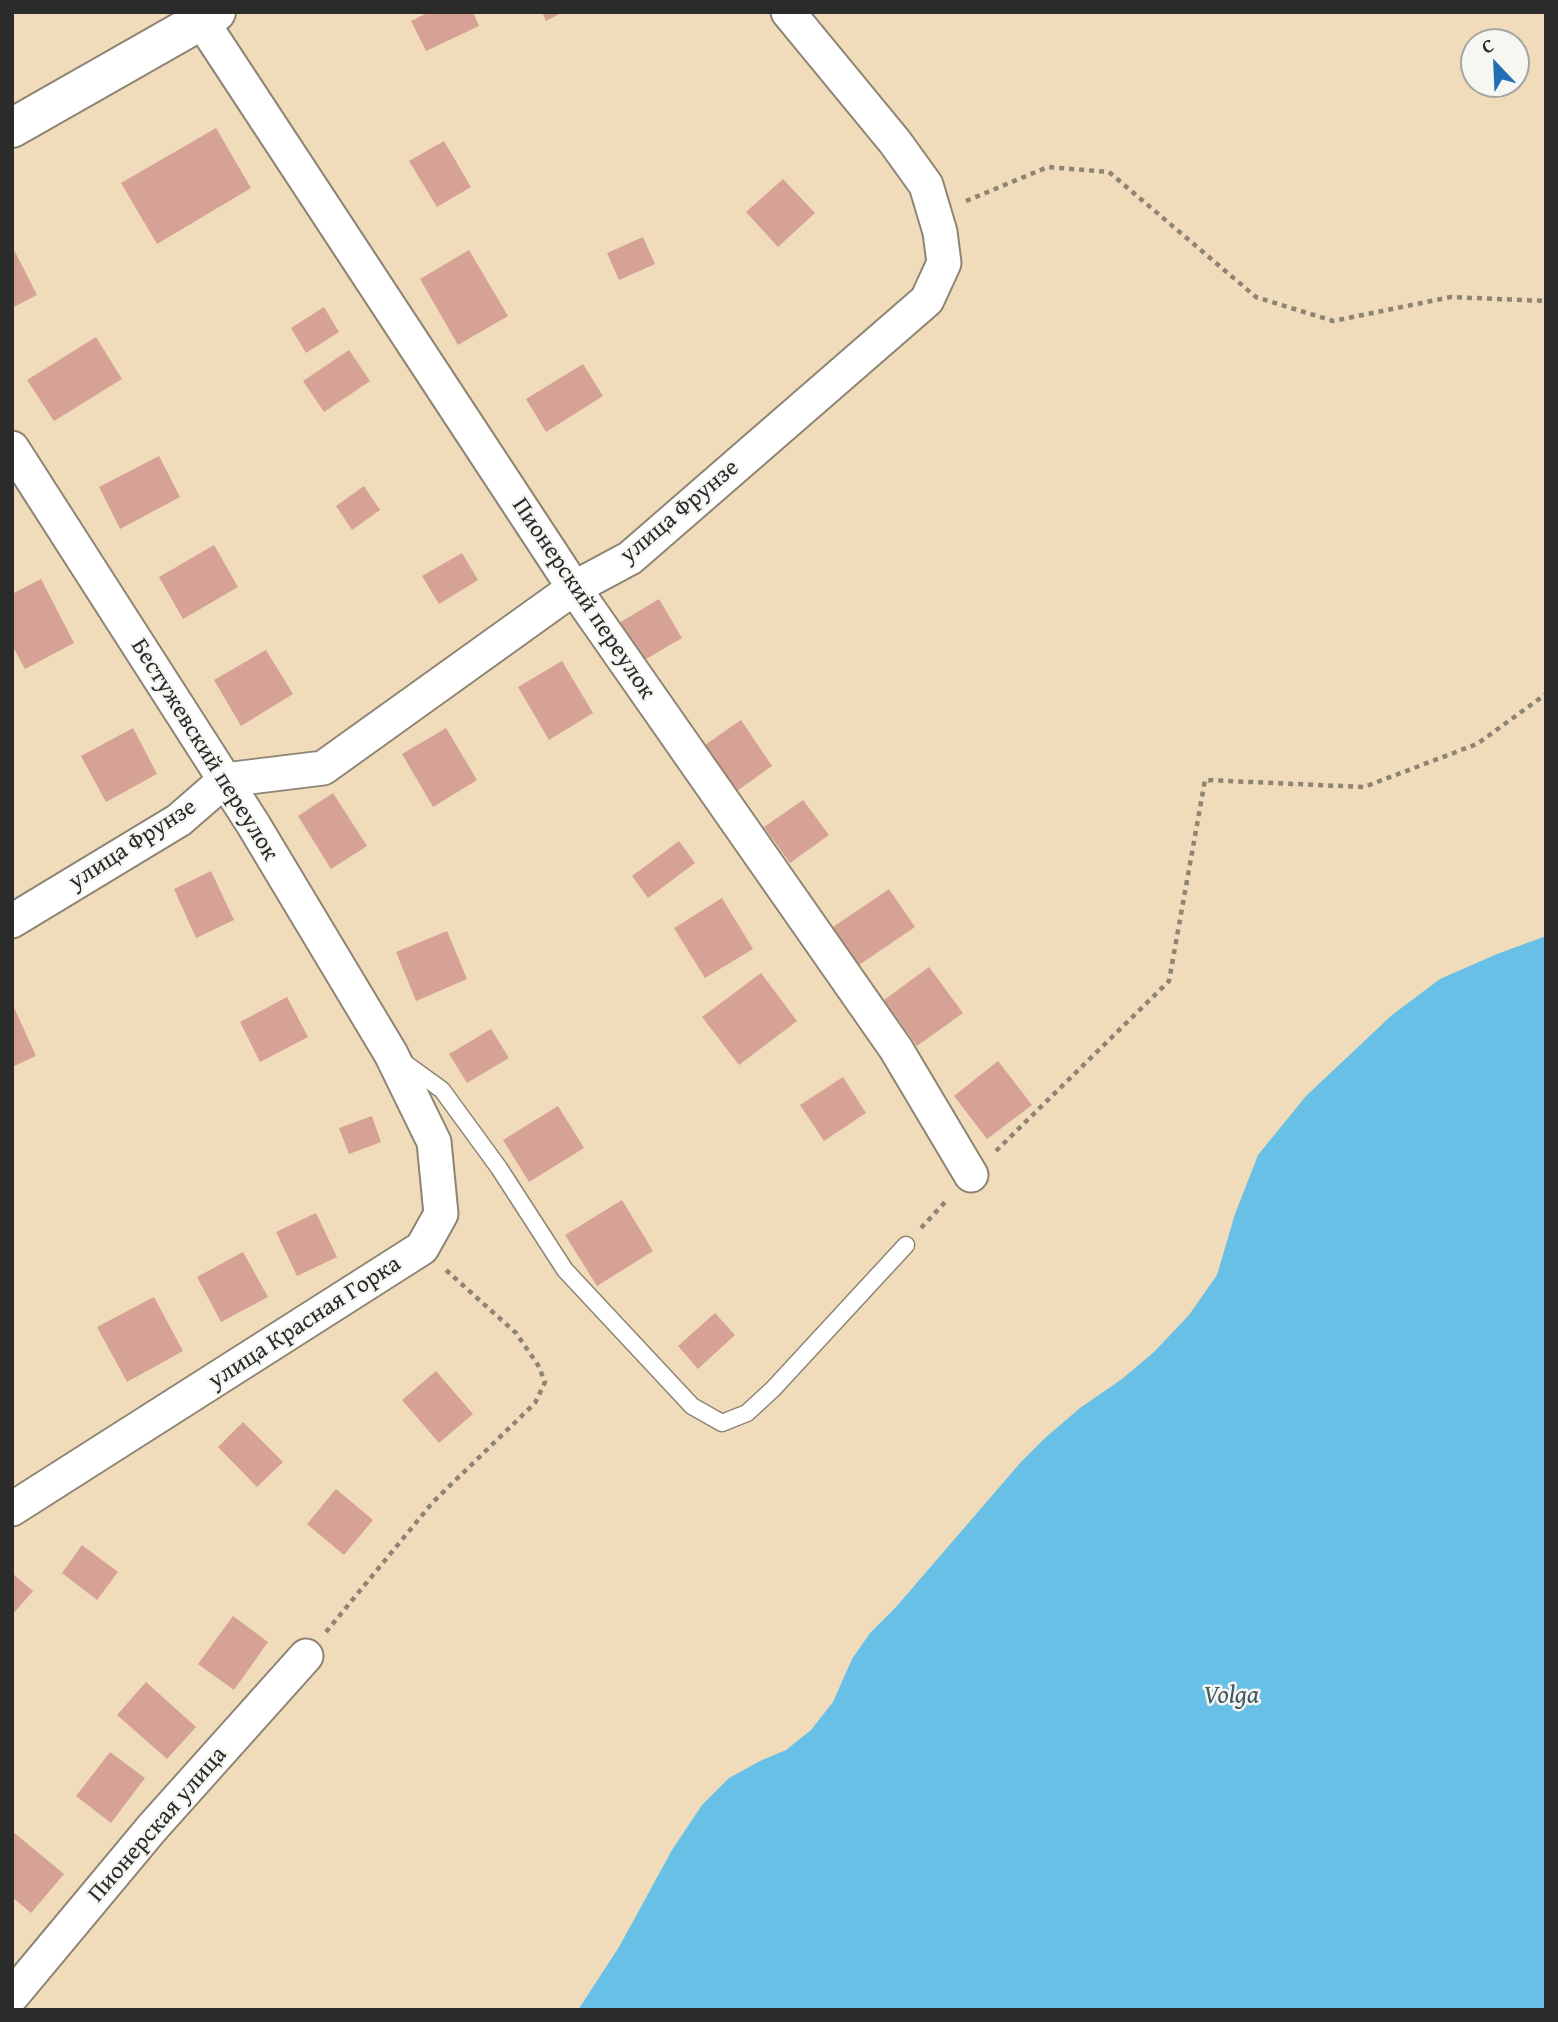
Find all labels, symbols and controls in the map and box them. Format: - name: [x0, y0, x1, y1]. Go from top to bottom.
- north arrow: [1460, 28, 1530, 98]
- text: С: [1477, 31, 1498, 60]
- street label: улица Фрунзе: [615, 454, 745, 570]
- street label: Пионерский переулок: [505, 493, 661, 705]
- street label: Бестужевский переулок: [124, 634, 284, 866]
- street label: улица Фрунзе: [64, 793, 202, 897]
- street label: улица Красная Горка: [203, 1250, 407, 1396]
- water label: Volga: [1203, 1680, 1259, 1712]
- street label: Пионерская улица: [83, 1741, 233, 1909]

